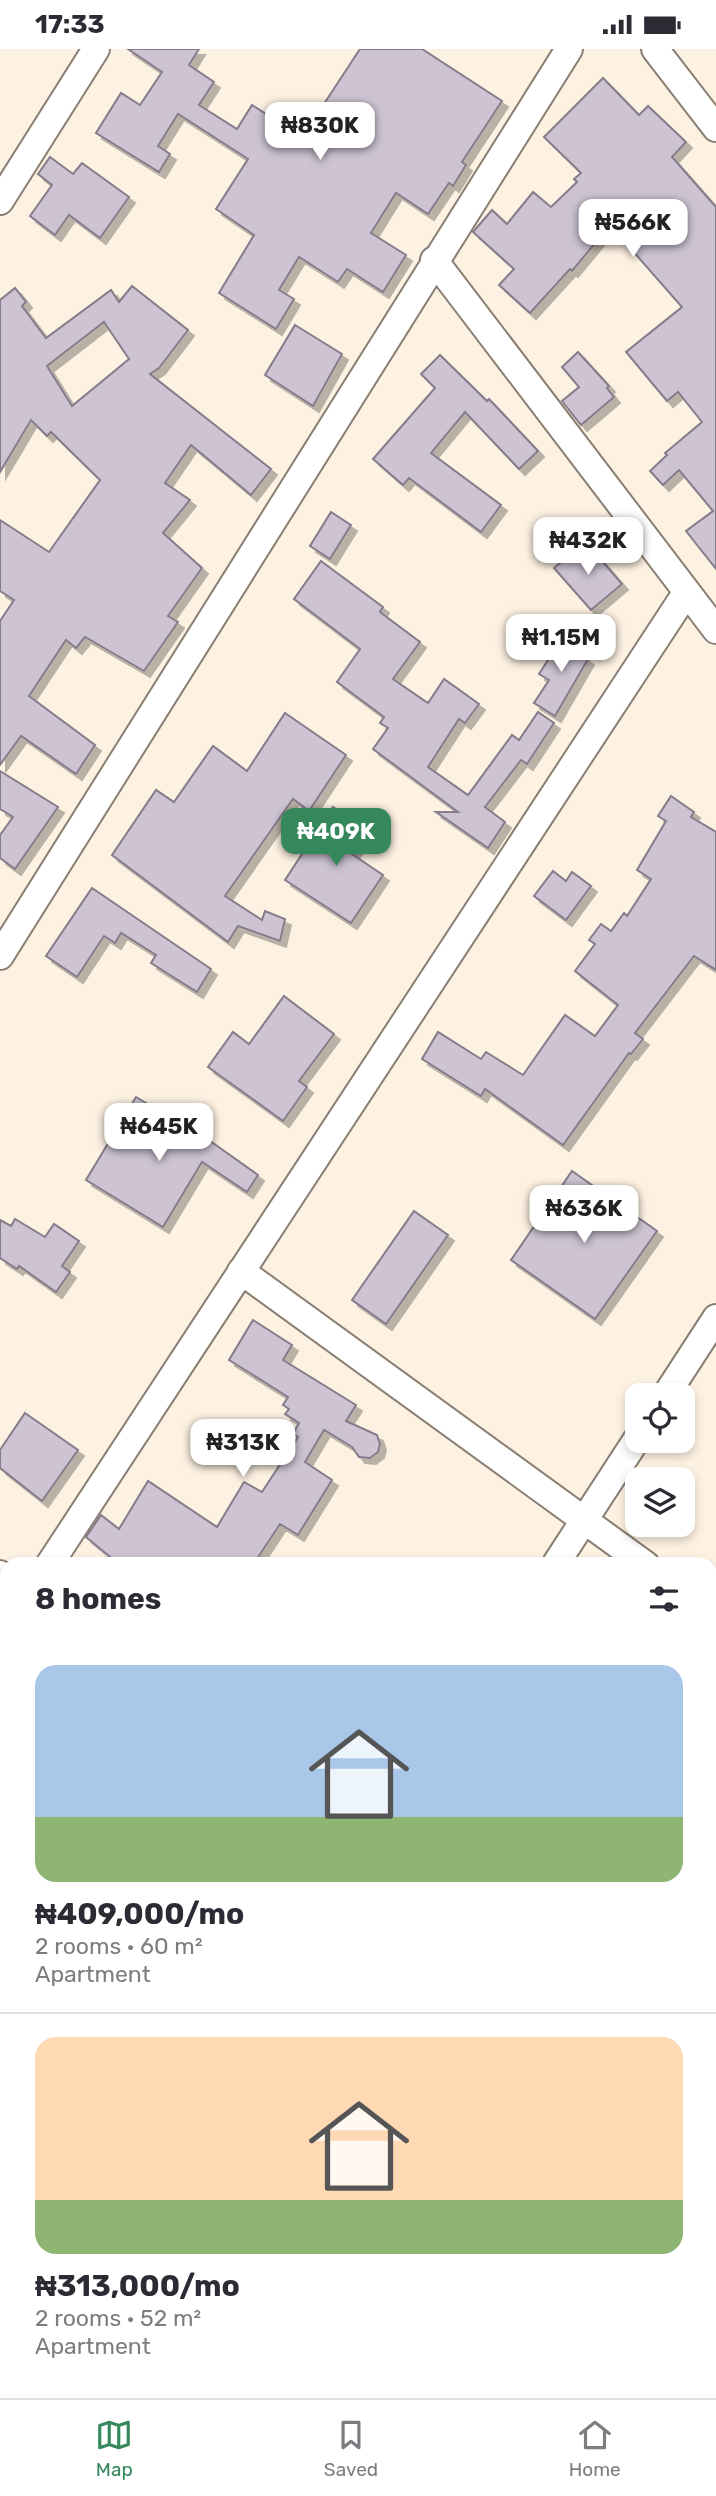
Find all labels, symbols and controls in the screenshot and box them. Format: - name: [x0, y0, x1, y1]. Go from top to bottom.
- text: 17:33: [35, 9, 105, 40]
- pin: ₦830K: [271, 103, 369, 162]
- text: ₦830K: [281, 111, 359, 139]
- pin: ₦566K: [584, 199, 682, 259]
- text: ₦566K: [595, 208, 671, 236]
- pin: ₦432K: [539, 517, 637, 577]
- text: ₦432K: [549, 526, 627, 554]
- pin: ₦1.15M: [504, 615, 618, 674]
- text: ₦1.15M: [522, 623, 600, 651]
- pin: ₦409K: [287, 809, 385, 868]
- text: ₦409K: [297, 817, 375, 845]
- pin: ₦645K: [110, 1103, 208, 1163]
- text: ₦645K: [120, 1112, 198, 1140]
- pin: ₦636K: [535, 1185, 633, 1245]
- text: ₦636K: [546, 1194, 622, 1222]
- map controls: [625, 1383, 695, 1537]
- button: locate: [625, 1383, 695, 1453]
- pin: ₦313K: [194, 1419, 292, 1479]
- text: ₦313K: [206, 1428, 280, 1456]
- button: layers: [625, 1467, 695, 1537]
- icon: filters: [645, 1580, 683, 1618]
- text: 8 homes: [35, 1581, 161, 1617]
- icon: home: [296, 1711, 422, 1837]
- text: ₦409,000/mo: [35, 1896, 244, 1932]
- text: 2 rooms · 60 m²: [35, 1932, 203, 1960]
- text: Apartment: [35, 1960, 151, 1988]
- icon: home: [296, 2083, 422, 2209]
- text: ₦313,000/mo: [35, 2268, 240, 2304]
- text: 2 rooms · 52 m²: [35, 2304, 201, 2332]
- text: Apartment: [35, 2332, 151, 2360]
- tab: Map: [95, 2416, 133, 2481]
- tab: Saved: [324, 2416, 378, 2481]
- tab: Home: [569, 2416, 621, 2481]

